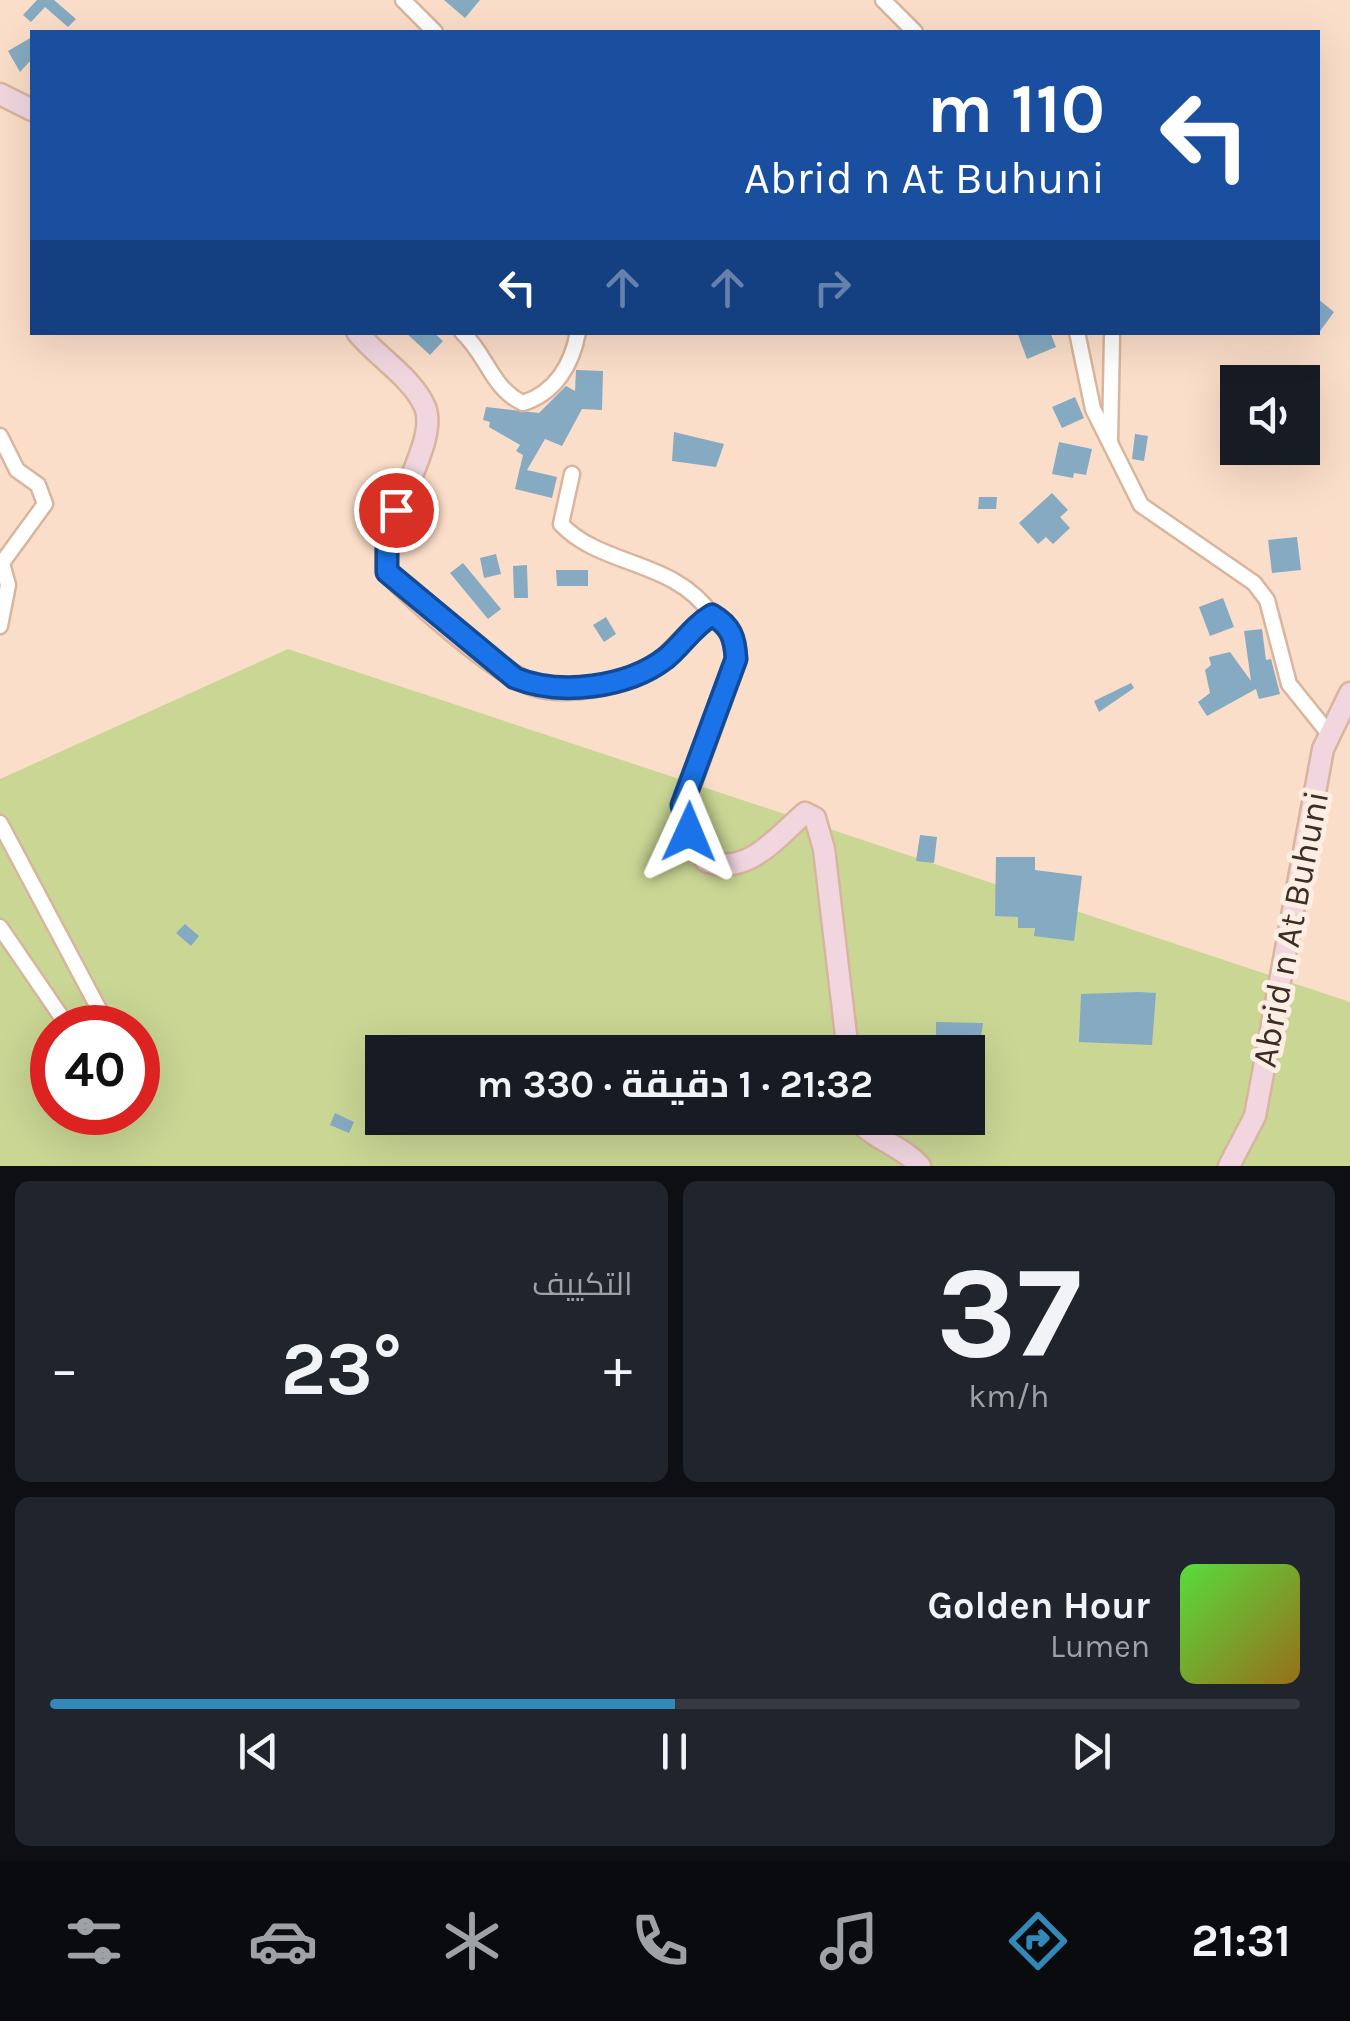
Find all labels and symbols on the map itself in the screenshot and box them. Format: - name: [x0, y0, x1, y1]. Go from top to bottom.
- pin: [354, 468, 439, 553]
- position arrow: [637, 780, 741, 884]
- street label: Abrid n At Buhuni: [1244, 787, 1337, 1071]
- speed limit sign: 40: [30, 1005, 160, 1135]

